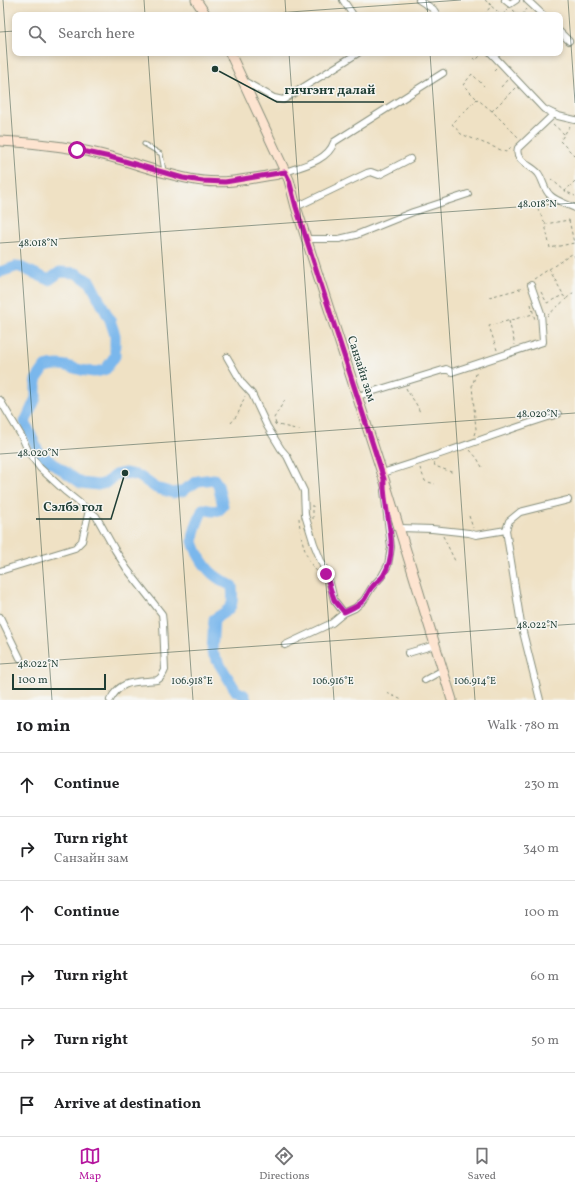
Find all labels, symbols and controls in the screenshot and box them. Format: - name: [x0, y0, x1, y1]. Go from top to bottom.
- search box: [12, 12, 563, 56]
- icon: search: [26, 23, 48, 45]
- text: Search here: [58, 24, 135, 45]
- callout: гичгэнт далай: [277, 77, 384, 102]
- text: гичгэнт далай: [285, 82, 375, 100]
- route start: [68, 141, 86, 159]
- text: 48.018°N: [517, 197, 557, 211]
- text: 48.018°N: [18, 236, 58, 250]
- street label: Санзайн зам: [343, 334, 379, 404]
- text: 48.020°N: [516, 407, 558, 421]
- text: 48.020°N: [17, 446, 59, 460]
- callout: Сэлбэ гол: [36, 494, 111, 519]
- text: Сэлбэ гол: [43, 499, 103, 517]
- route end: [317, 565, 335, 583]
- text: 48.022°N: [517, 618, 558, 632]
- text: 48.022°N: [18, 657, 59, 671]
- scale bar: [12, 672, 106, 691]
- text: 100 m: [18, 673, 48, 688]
- text: 106.918°E: [171, 674, 213, 688]
- text: 106.916°E: [312, 674, 354, 688]
- text: 106.914°E: [454, 674, 496, 688]
- text: 10 min: [16, 715, 70, 738]
- text: Walk · 780 m: [487, 717, 559, 735]
- icon: ahead: [16, 774, 38, 796]
- text: Continue: [54, 774, 119, 795]
- text: 230 m: [524, 776, 559, 794]
- text: Turn right: [54, 829, 128, 850]
- icon: right: [16, 838, 38, 860]
- text: 340 m: [523, 840, 559, 858]
- text: Санзайн зам: [54, 850, 128, 868]
- icon: ahead: [16, 902, 38, 924]
- text: Continue: [54, 902, 119, 923]
- text: 100 m: [524, 904, 559, 922]
- icon: right: [16, 966, 38, 988]
- text: Turn right: [54, 966, 128, 987]
- text: 60 m: [531, 968, 559, 986]
- icon: right: [16, 1030, 38, 1052]
- text: Turn right: [54, 1030, 128, 1051]
- text: 50 m: [531, 1032, 559, 1050]
- icon: arrive: [16, 1094, 38, 1116]
- text: Arrive at destination: [54, 1094, 201, 1115]
- tab: Map: [79, 1145, 101, 1184]
- tab: Directions: [259, 1145, 310, 1184]
- tab: Saved: [468, 1145, 496, 1184]

